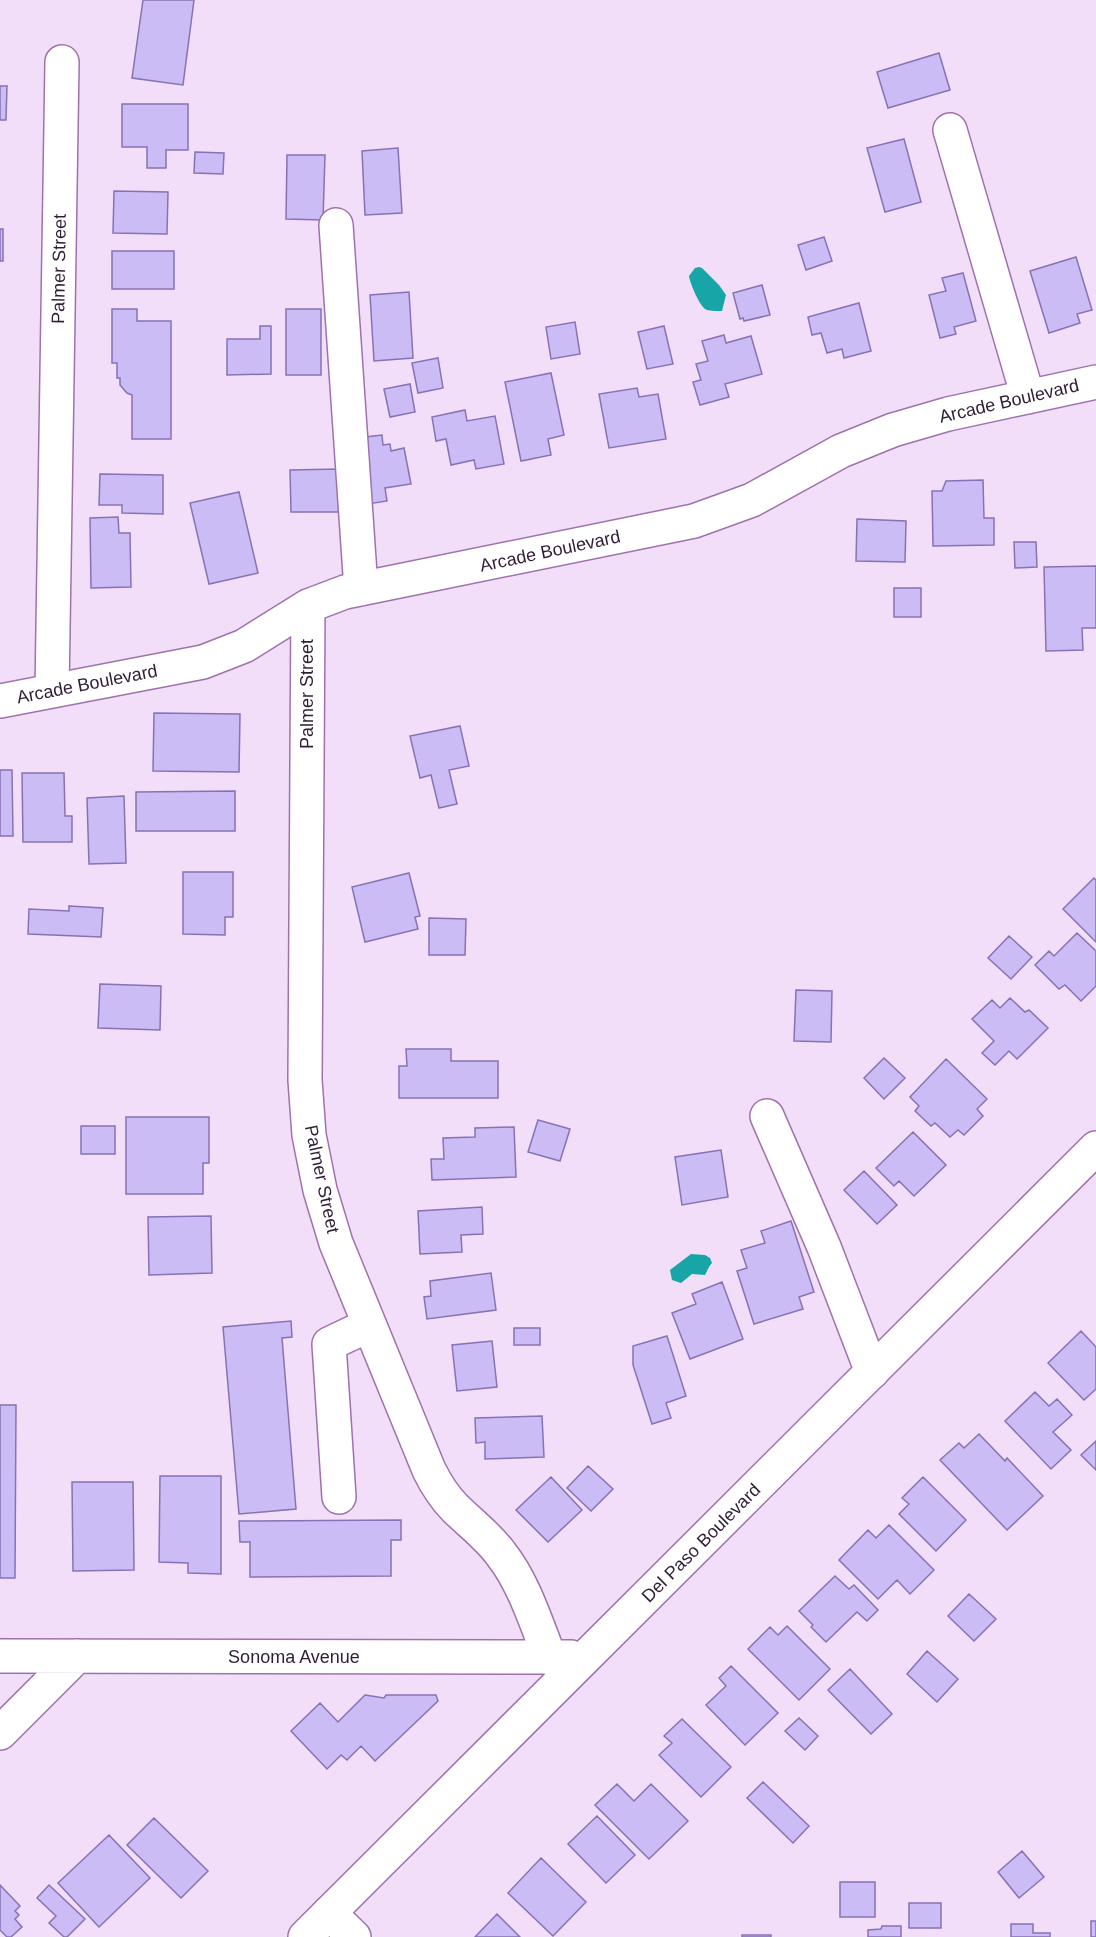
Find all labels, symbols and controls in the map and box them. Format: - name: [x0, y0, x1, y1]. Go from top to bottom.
- street label: Palmer Street: [48, 214, 70, 324]
- street label: Arcade Boulevard: [937, 375, 1081, 427]
- street label: Arcade Boulevard: [478, 526, 622, 576]
- street label: Palmer Street: [297, 639, 317, 749]
- street label: Arcade Boulevard: [15, 661, 159, 707]
- street label: Palmer Street: [301, 1123, 343, 1235]
- street label: Del Paso Boulevard: [638, 1480, 764, 1606]
- street label: Sonoma Avenue: [228, 1647, 360, 1667]

